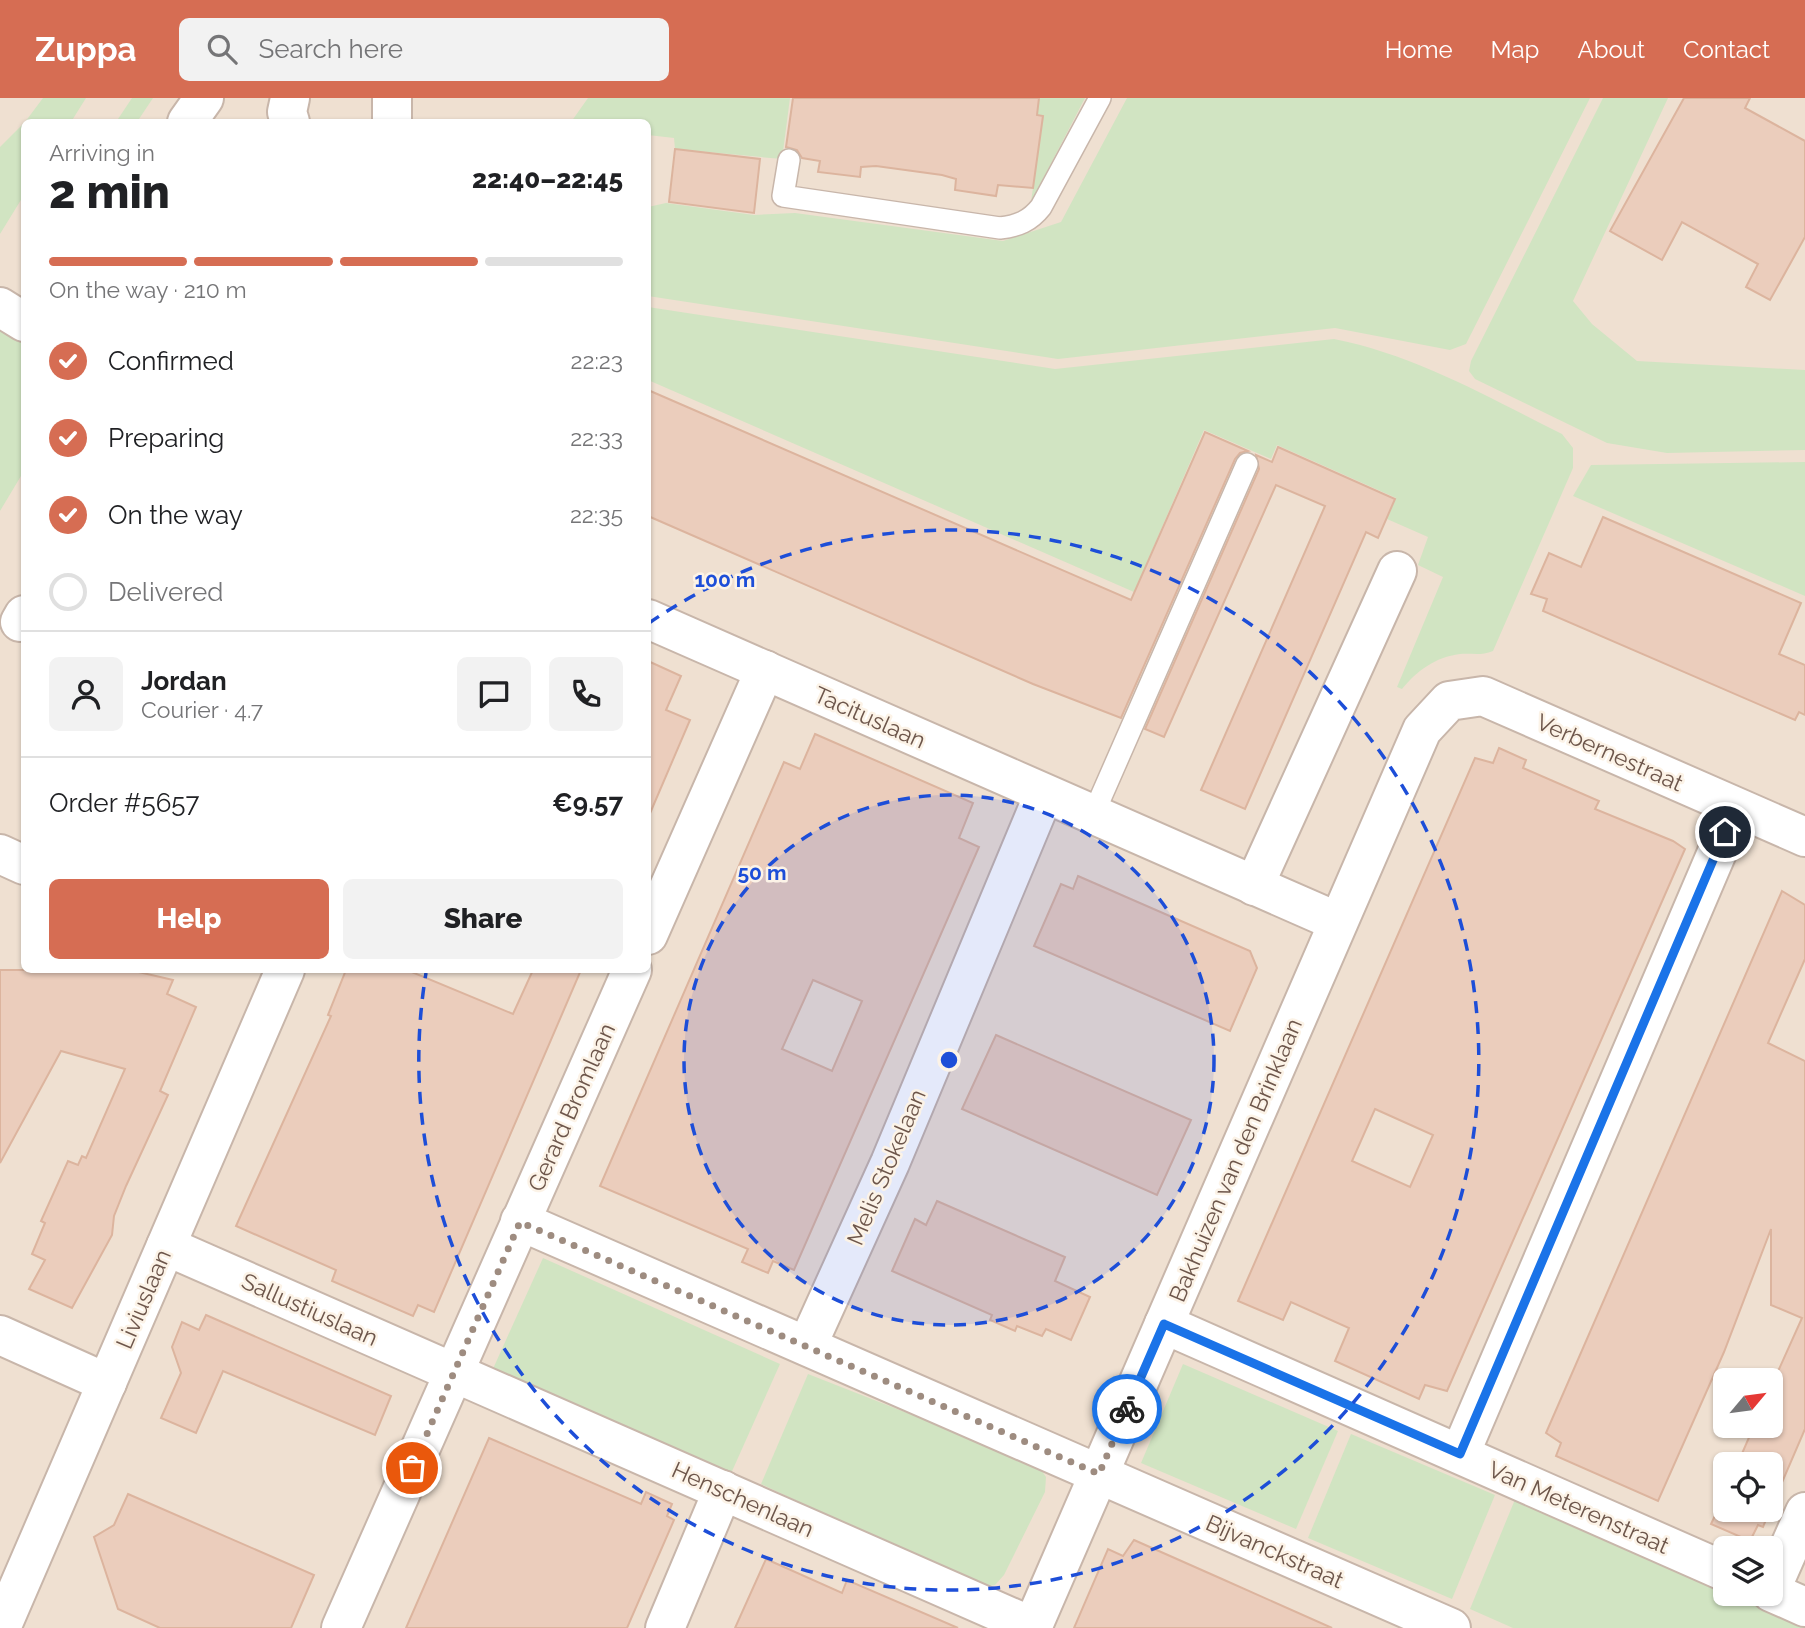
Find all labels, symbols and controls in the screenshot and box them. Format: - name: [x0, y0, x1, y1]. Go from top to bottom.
- search box: [179, 18, 669, 81]
- text: Zuppa: [35, 30, 137, 69]
- icon: search: [203, 30, 241, 68]
- text: Search here: [259, 34, 403, 64]
- text: Home: [1385, 35, 1453, 64]
- text: Map: [1491, 35, 1539, 64]
- text: About: [1577, 35, 1645, 64]
- text: Contact: [1683, 35, 1770, 64]
- text: Arriving in: [49, 139, 155, 166]
- text: 22:40–22:45: [472, 164, 623, 194]
- text: 2 min: [49, 165, 170, 219]
- text: On the way · 210 m: [49, 276, 247, 303]
- icon: check: [49, 342, 87, 380]
- text: Confirmed: [108, 346, 234, 376]
- text: 22:23: [570, 347, 623, 374]
- icon: check: [49, 419, 87, 457]
- text: Preparing: [108, 423, 224, 453]
- text: 22:33: [570, 424, 623, 451]
- icon: check: [49, 496, 87, 534]
- text: On the way: [108, 500, 243, 530]
- text: 22:35: [570, 501, 623, 528]
- text: 100 m: [695, 567, 755, 592]
- text: Delivered: [108, 577, 223, 607]
- button: person: [49, 657, 123, 731]
- button: chat: [457, 657, 531, 731]
- button: phone: [549, 657, 623, 731]
- text: Jordan: [141, 666, 227, 696]
- street label: Tacituslaan: [810, 680, 930, 754]
- text: Courier · 4.7: [141, 696, 263, 723]
- street label: Verbernestraat: [1532, 708, 1688, 797]
- text: Order #5657: [49, 788, 199, 818]
- text: €9.57: [552, 788, 623, 818]
- pin: [1695, 802, 1755, 862]
- icon: home: [1706, 813, 1744, 851]
- text: 50 m: [737, 860, 787, 885]
- button: Help: [49, 879, 329, 959]
- button: Share: [343, 879, 623, 959]
- street label: Bakhuizen van den Brinklaan: [1163, 1014, 1307, 1306]
- street label: Gerard Bromlaan: [522, 1019, 620, 1195]
- centre of rings: [937, 1048, 961, 1072]
- street label: Melis Stokelaan: [841, 1085, 931, 1249]
- street label: Liviuslaan: [110, 1245, 176, 1353]
- street label: Sallustiuslaan: [238, 1267, 382, 1351]
- north arrow: [1713, 1368, 1783, 1438]
- map controls: [1713, 1368, 1783, 1606]
- courier: [1092, 1374, 1162, 1444]
- icon: bike: [1108, 1390, 1146, 1428]
- pin: [382, 1438, 442, 1498]
- icon: bag: [393, 1449, 431, 1487]
- button: locate: [1713, 1452, 1783, 1522]
- street label: Van Meterenstraat: [1485, 1455, 1674, 1559]
- street label: Henschenlaan: [668, 1456, 818, 1542]
- street label: Bijvanckstraat: [1202, 1509, 1348, 1593]
- button: layers: [1713, 1536, 1783, 1606]

